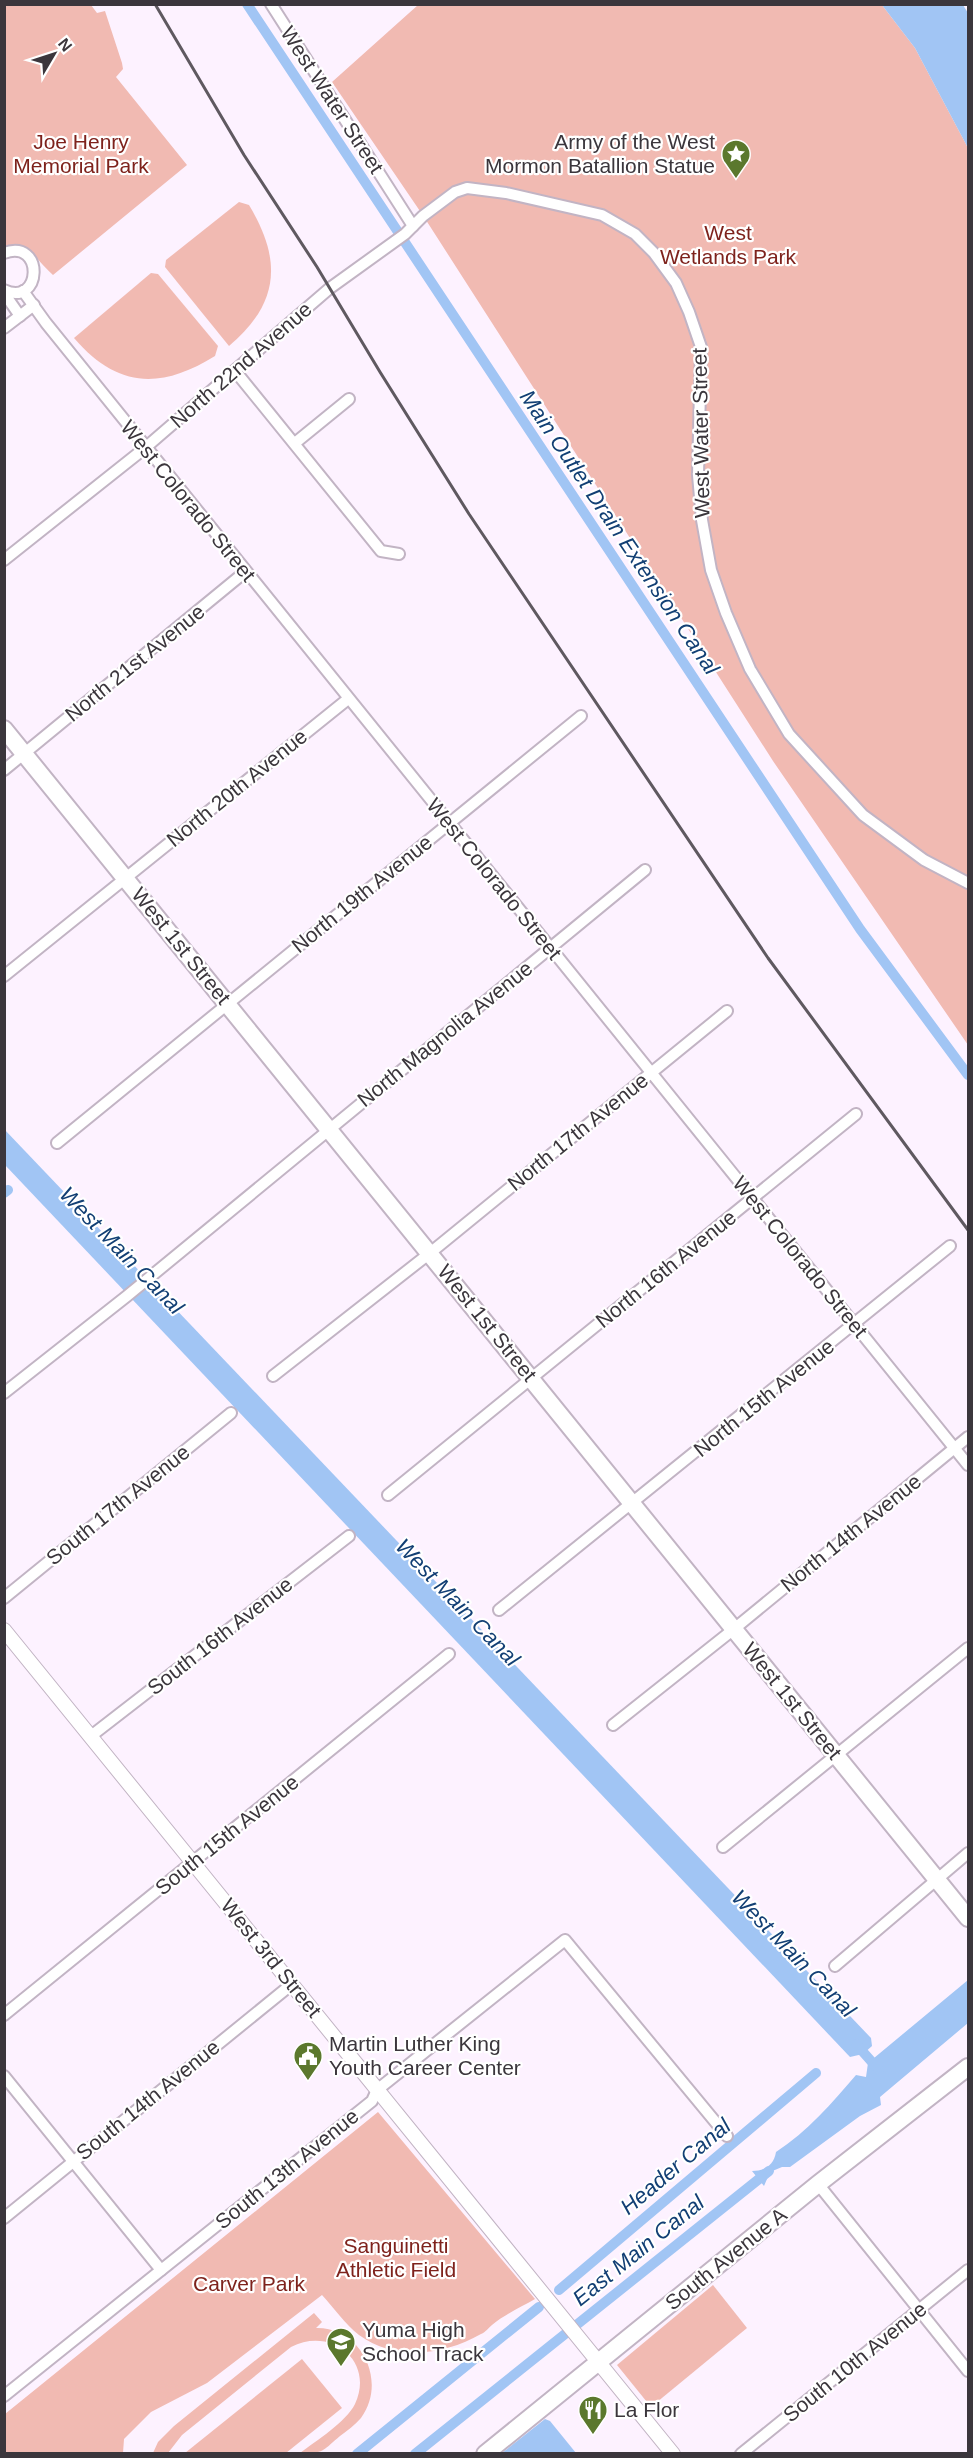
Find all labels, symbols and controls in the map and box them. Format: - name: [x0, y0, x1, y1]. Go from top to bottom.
- street label: West Water Street: [276, 22, 389, 178]
- north arrow: [24, 24, 84, 84]
- text: N: [55, 35, 76, 55]
- park label: Joe Henry Memorial Park: [13, 130, 149, 177]
- place label: Army of the West Mormon Batallion Statue: [485, 130, 715, 177]
- place icon: Army of the West Mormon Batallion Statue: [720, 138, 752, 180]
- park label: West Wetlands Park: [660, 221, 797, 268]
- street label: North 22nd Avenue: [165, 297, 316, 432]
- street label: West Water Street: [688, 347, 713, 518]
- water label: Main Outlet Drain Extension Canal: [515, 385, 725, 680]
- street label: West Colorado Street: [116, 416, 260, 586]
- street label: North 21st Avenue: [60, 599, 209, 726]
- street label: North 20th Avenue: [162, 724, 311, 851]
- street label: West Colorado Street: [422, 794, 566, 964]
- street label: North 19th Avenue: [287, 830, 436, 957]
- street label: West 1st Street: [127, 883, 235, 1009]
- street label: North Magnolia Avenue: [353, 956, 537, 1111]
- street label: North 17th Avenue: [503, 1068, 652, 1195]
- street label: West Colorado Street: [728, 1172, 872, 1342]
- water label: West Main Canal: [55, 1182, 189, 1320]
- street label: North 16th Avenue: [591, 1205, 740, 1332]
- street label: West 1st Street: [433, 1260, 541, 1386]
- street label: North 15th Avenue: [689, 1334, 838, 1461]
- street label: South 17th Avenue: [42, 1440, 194, 1569]
- street label: North 14th Avenue: [776, 1469, 925, 1596]
- water label: West Main Canal: [391, 1534, 525, 1672]
- street label: South 16th Avenue: [143, 1572, 297, 1699]
- street label: West 1st Street: [738, 1638, 846, 1764]
- street label: South 15th Avenue: [151, 1770, 303, 1899]
- water label: West Main Canal: [727, 1885, 861, 2023]
- street label: West 3rd Street: [217, 1894, 326, 2022]
- place label: Martin Luther King Youth Career Center: [329, 2032, 521, 2079]
- street label: South 14th Avenue: [72, 2035, 224, 2164]
- public building icon: Martin Luther King Youth Career Center: [292, 2040, 324, 2082]
- street label: South 13th Avenue: [211, 2104, 363, 2233]
- water label: Header Canal: [615, 2112, 736, 2220]
- water label: East Main Canal: [568, 2189, 710, 2311]
- street label: South Avenue A: [661, 2203, 791, 2314]
- park label: Sanguinetti Athletic Field: [336, 2234, 456, 2281]
- park label: Carver Park: [193, 2272, 306, 2295]
- street label: South 10th Avenue: [779, 2297, 931, 2426]
- place label: Yuma High School Track: [362, 2318, 484, 2365]
- school or university icon: Yuma High School Track: [325, 2326, 357, 2368]
- restaurant icon: La Flor: [577, 2394, 609, 2436]
- place label: La Flor: [614, 2398, 679, 2421]

